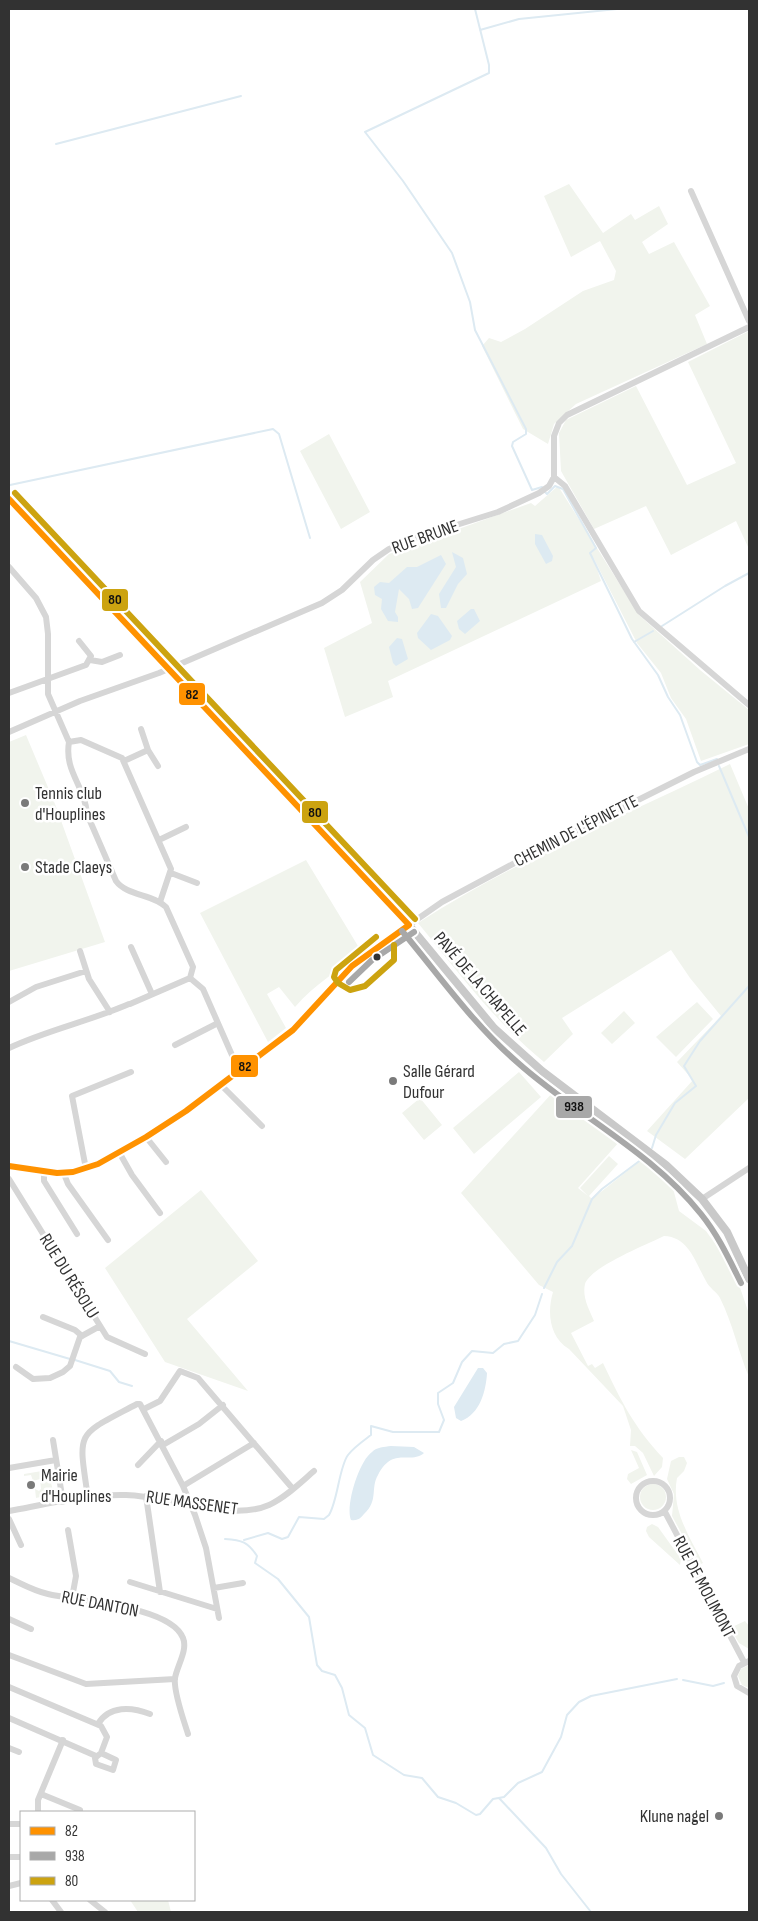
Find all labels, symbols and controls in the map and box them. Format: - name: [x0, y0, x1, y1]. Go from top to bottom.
- street label: RUE BRUNE: [389, 515, 461, 559]
- line badge: 80: [101, 588, 129, 612]
- text: 80: [108, 591, 122, 608]
- line badge: 82: [178, 682, 206, 706]
- text: 82: [186, 686, 198, 703]
- place label: Tennis club d'Houplines: [35, 783, 105, 825]
- street label: CHEMIN DE L'ÉPINETTE: [510, 791, 642, 871]
- marker: Tennis club d'Houplines: [19, 797, 31, 809]
- line badge: 80: [301, 800, 329, 824]
- text: 80: [308, 804, 322, 821]
- place label: Stade Claeys: [35, 857, 112, 878]
- marker: Stade Claeys: [19, 861, 31, 873]
- street label: PAVÉ DE LA CHAPELLE: [429, 928, 531, 1040]
- unlabelled marker: [372, 952, 382, 962]
- line badge: 82: [230, 1054, 259, 1078]
- text: 82: [239, 1058, 251, 1075]
- place label: Salle Gérard Dufour: [403, 1061, 475, 1103]
- marker: Salle Gérard Dufour: [387, 1075, 399, 1087]
- line badge: 938: [555, 1095, 593, 1119]
- text: 938: [564, 1098, 584, 1115]
- street label: RUE DU RÉSOLU: [35, 1230, 103, 1322]
- place label: Mairie d'Houplines: [41, 1465, 111, 1507]
- marker: Mairie d'Houplines: [25, 1479, 37, 1491]
- street label: RUE MASSENET: [145, 1486, 239, 1520]
- street label: RUE DE MOLIMONT: [668, 1532, 740, 1642]
- street label: RUE DANTON: [60, 1586, 140, 1622]
- place label: Klune nagel: [640, 1806, 709, 1827]
- marker: Klune nagel: [713, 1810, 725, 1822]
- legend: [20, 1811, 195, 1901]
- text: 82: [65, 1822, 78, 1841]
- text: 938: [65, 1847, 85, 1866]
- text: 80: [65, 1872, 78, 1891]

